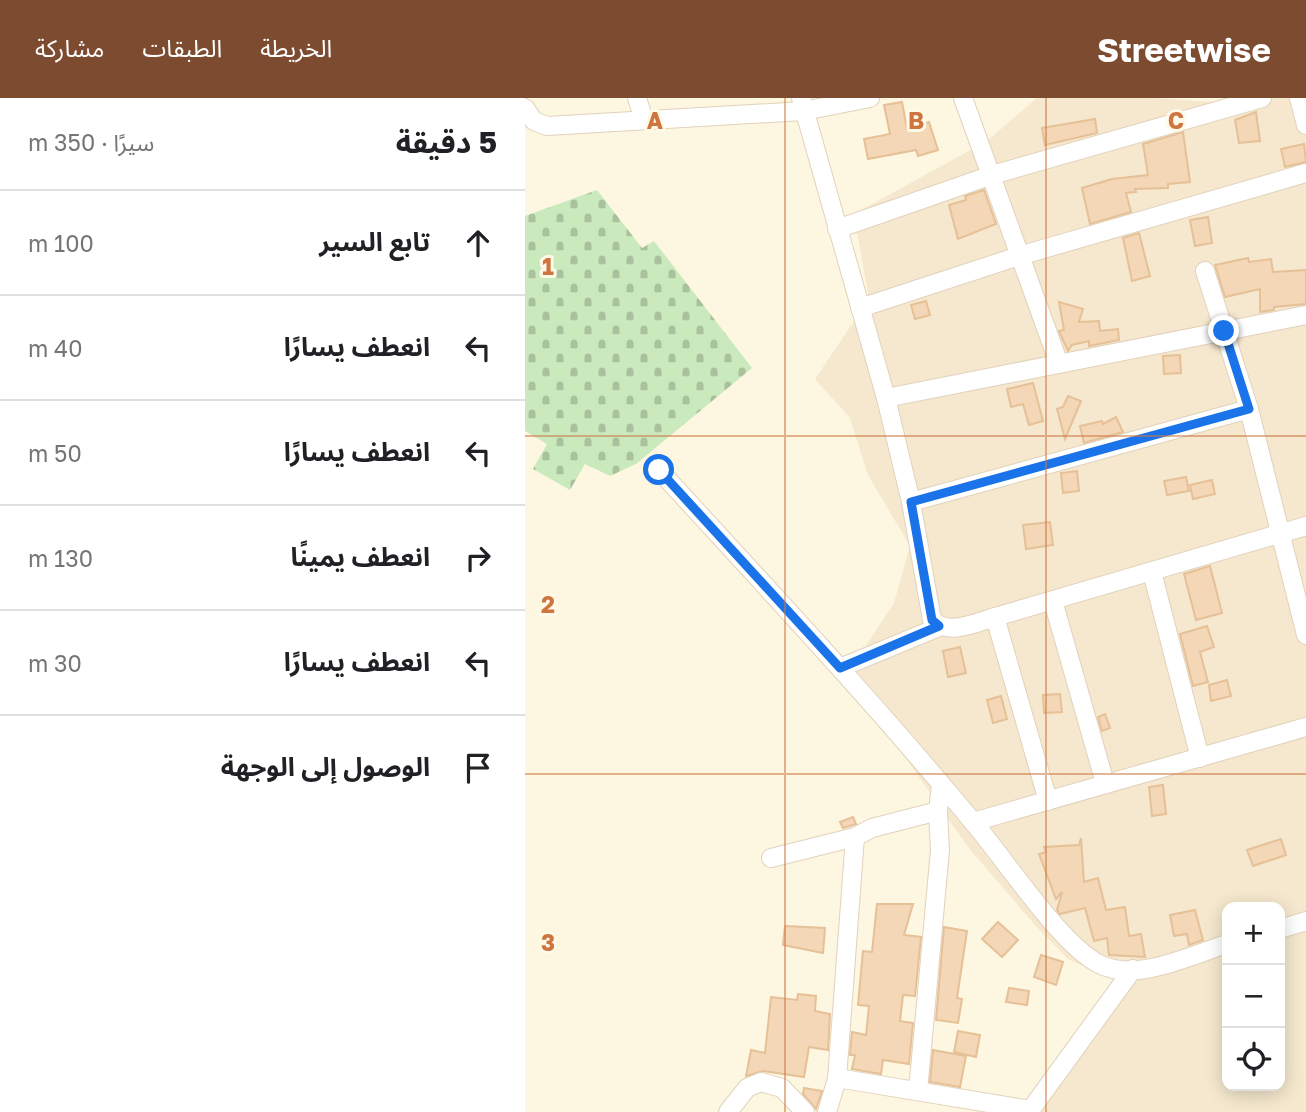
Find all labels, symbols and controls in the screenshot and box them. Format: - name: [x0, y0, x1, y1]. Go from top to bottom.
- text: Streetwise: [1097, 30, 1271, 69]
- text: مشاركة: [35, 33, 104, 62]
- text: الطبقات: [142, 33, 222, 62]
- text: الخريطة: [260, 33, 332, 62]
- text: A: [647, 106, 664, 134]
- text: B: [908, 106, 924, 134]
- text: C: [1168, 106, 1184, 134]
- text: 5 دقيقة: [396, 124, 497, 160]
- text: سيرًا · 350 m: [28, 128, 154, 156]
- icon: ahead: [459, 224, 497, 262]
- text: تابع السير: [319, 226, 430, 257]
- text: 100 m: [28, 229, 94, 257]
- text: 1: [542, 252, 554, 280]
- route end: [1208, 315, 1239, 346]
- icon: left: [459, 329, 497, 367]
- text: انعطف يسارًا: [284, 331, 430, 362]
- text: 40 m: [28, 334, 82, 362]
- icon: left: [459, 434, 497, 472]
- text: انعطف يسارًا: [284, 436, 430, 467]
- text: 50 m: [28, 439, 82, 467]
- route start: [643, 454, 674, 485]
- icon: right: [459, 539, 497, 577]
- text: انعطف يمينًا: [291, 541, 430, 572]
- text: 130 m: [28, 544, 93, 572]
- text: 2: [541, 590, 555, 618]
- icon: left: [459, 644, 497, 682]
- text: انعطف يسارًا: [284, 646, 430, 677]
- text: 30 m: [28, 649, 82, 677]
- icon: arrive: [459, 749, 497, 787]
- text: الوصول إلى الوجهة: [221, 751, 430, 782]
- map controls: [1222, 902, 1285, 1091]
- button: +: [1222, 902, 1285, 965]
- text: 3: [541, 928, 555, 956]
- button: −: [1222, 965, 1285, 1028]
- button: locate: [1222, 1028, 1285, 1091]

